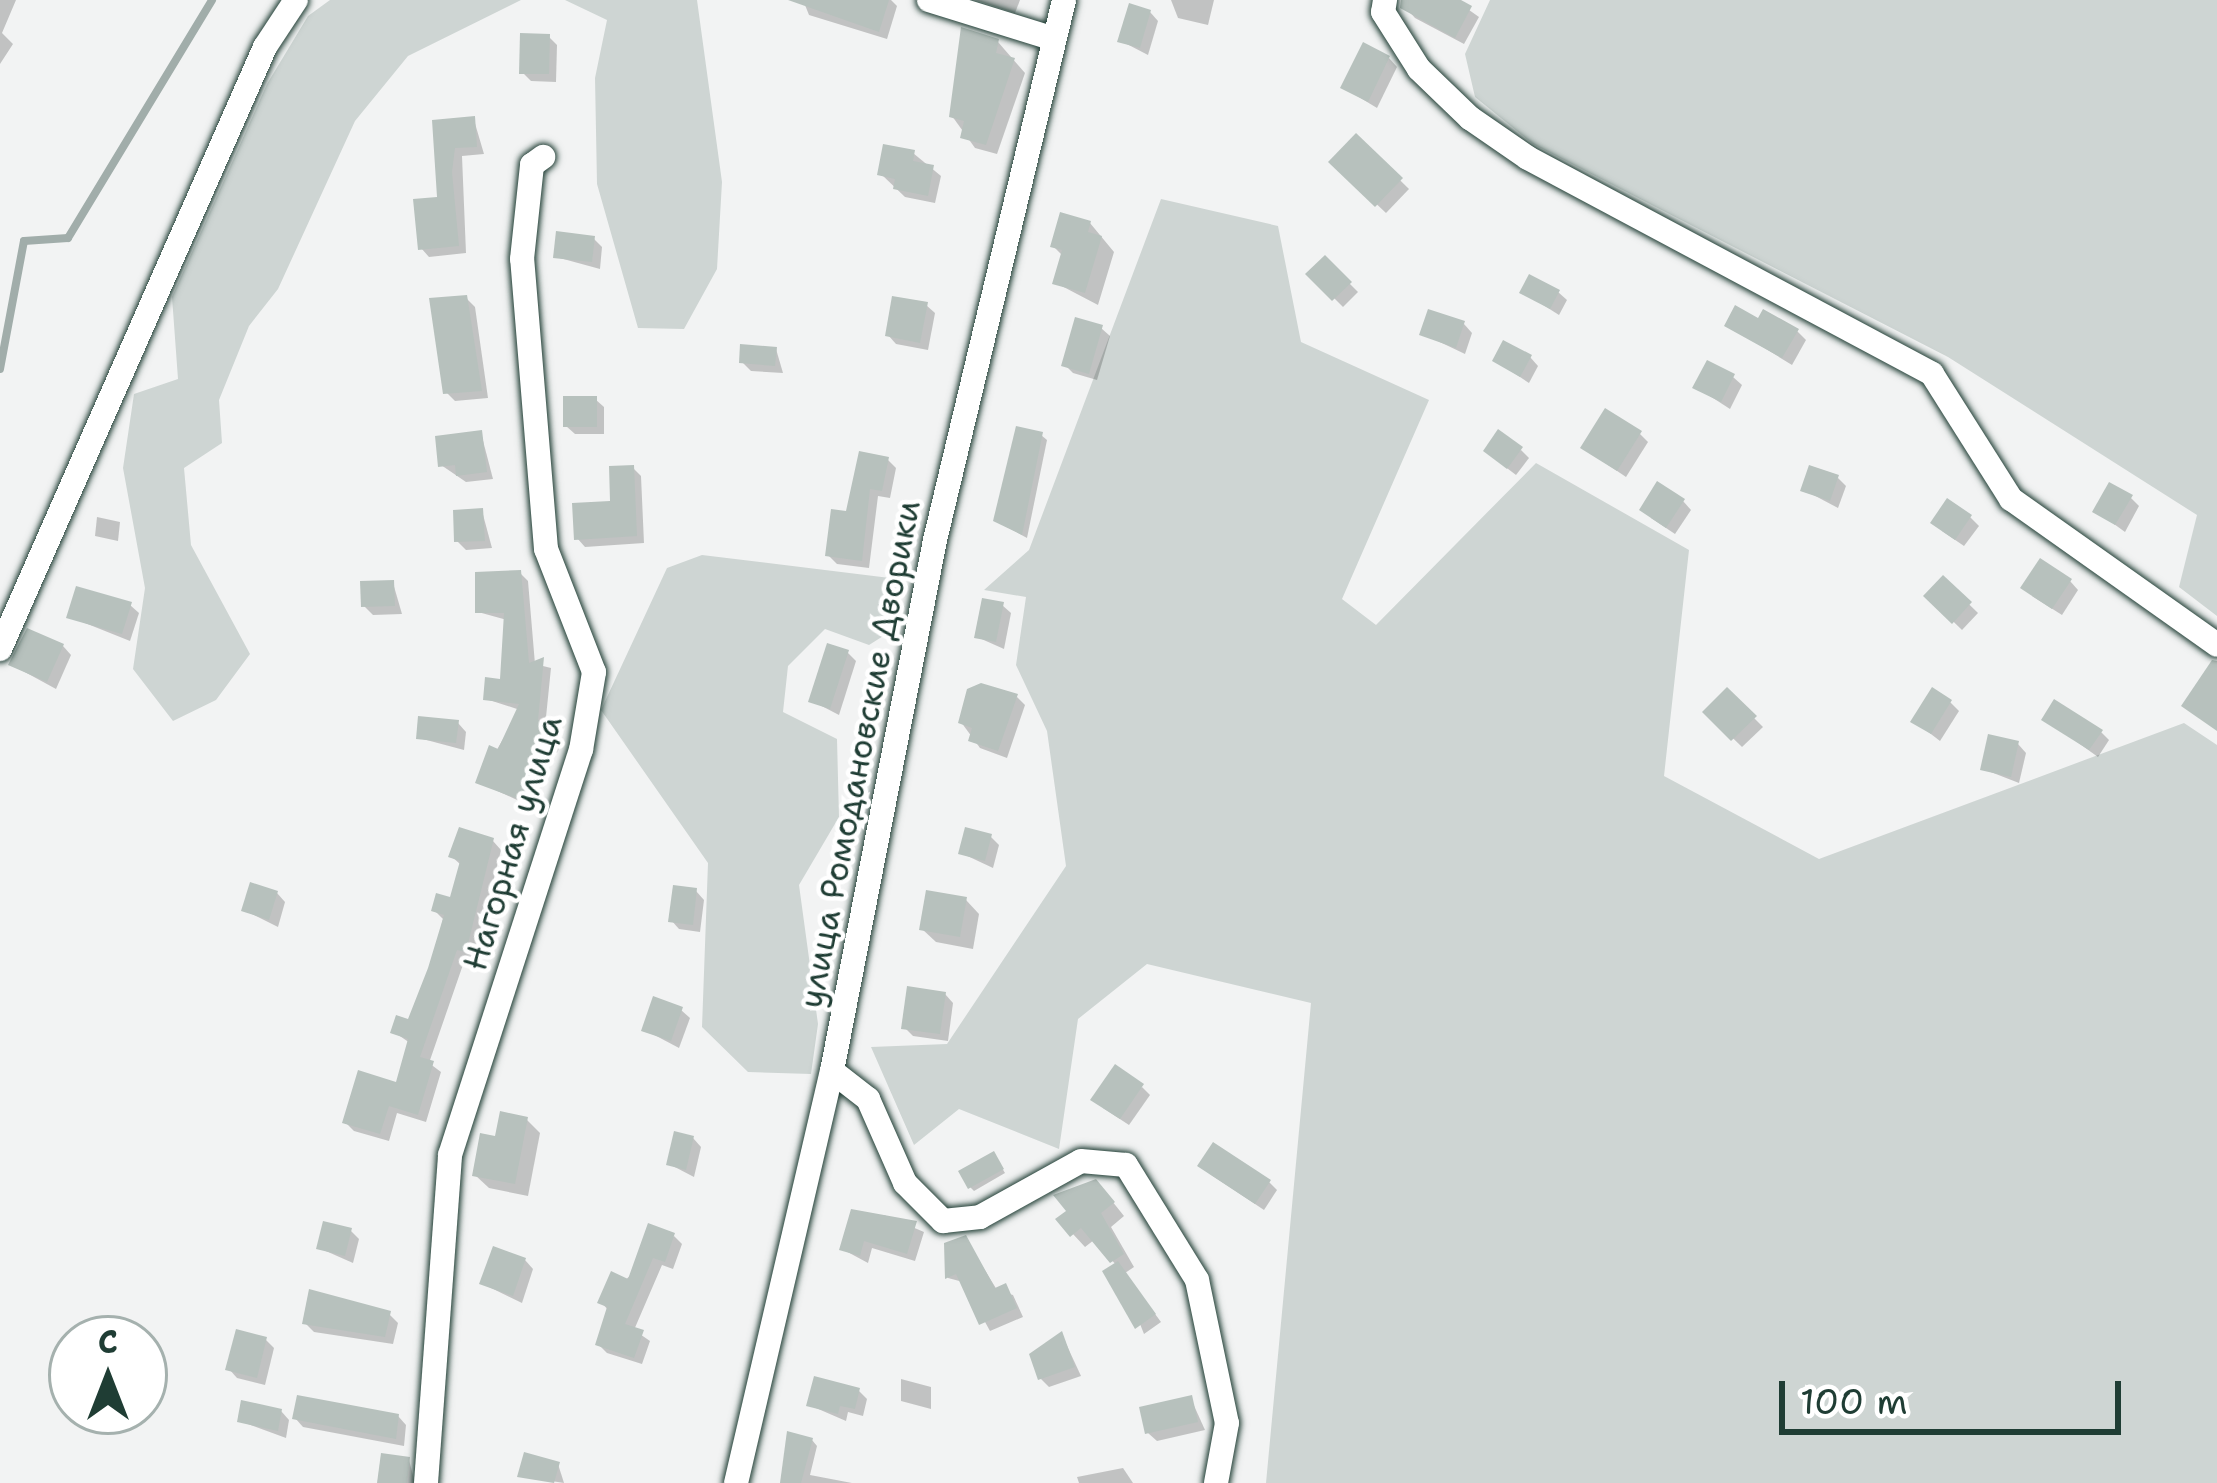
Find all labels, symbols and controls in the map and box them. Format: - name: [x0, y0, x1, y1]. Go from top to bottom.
- street label: улица Ромодановские Дворики: [791, 497, 929, 1011]
- street label: Нагорная улица: [455, 711, 571, 975]
- north arrow: [48, 1315, 168, 1435]
- text: С: [98, 1319, 118, 1364]
- scale bar: [1785, 1357, 2127, 1431]
- text: 100 m: [1800, 1377, 1908, 1426]

